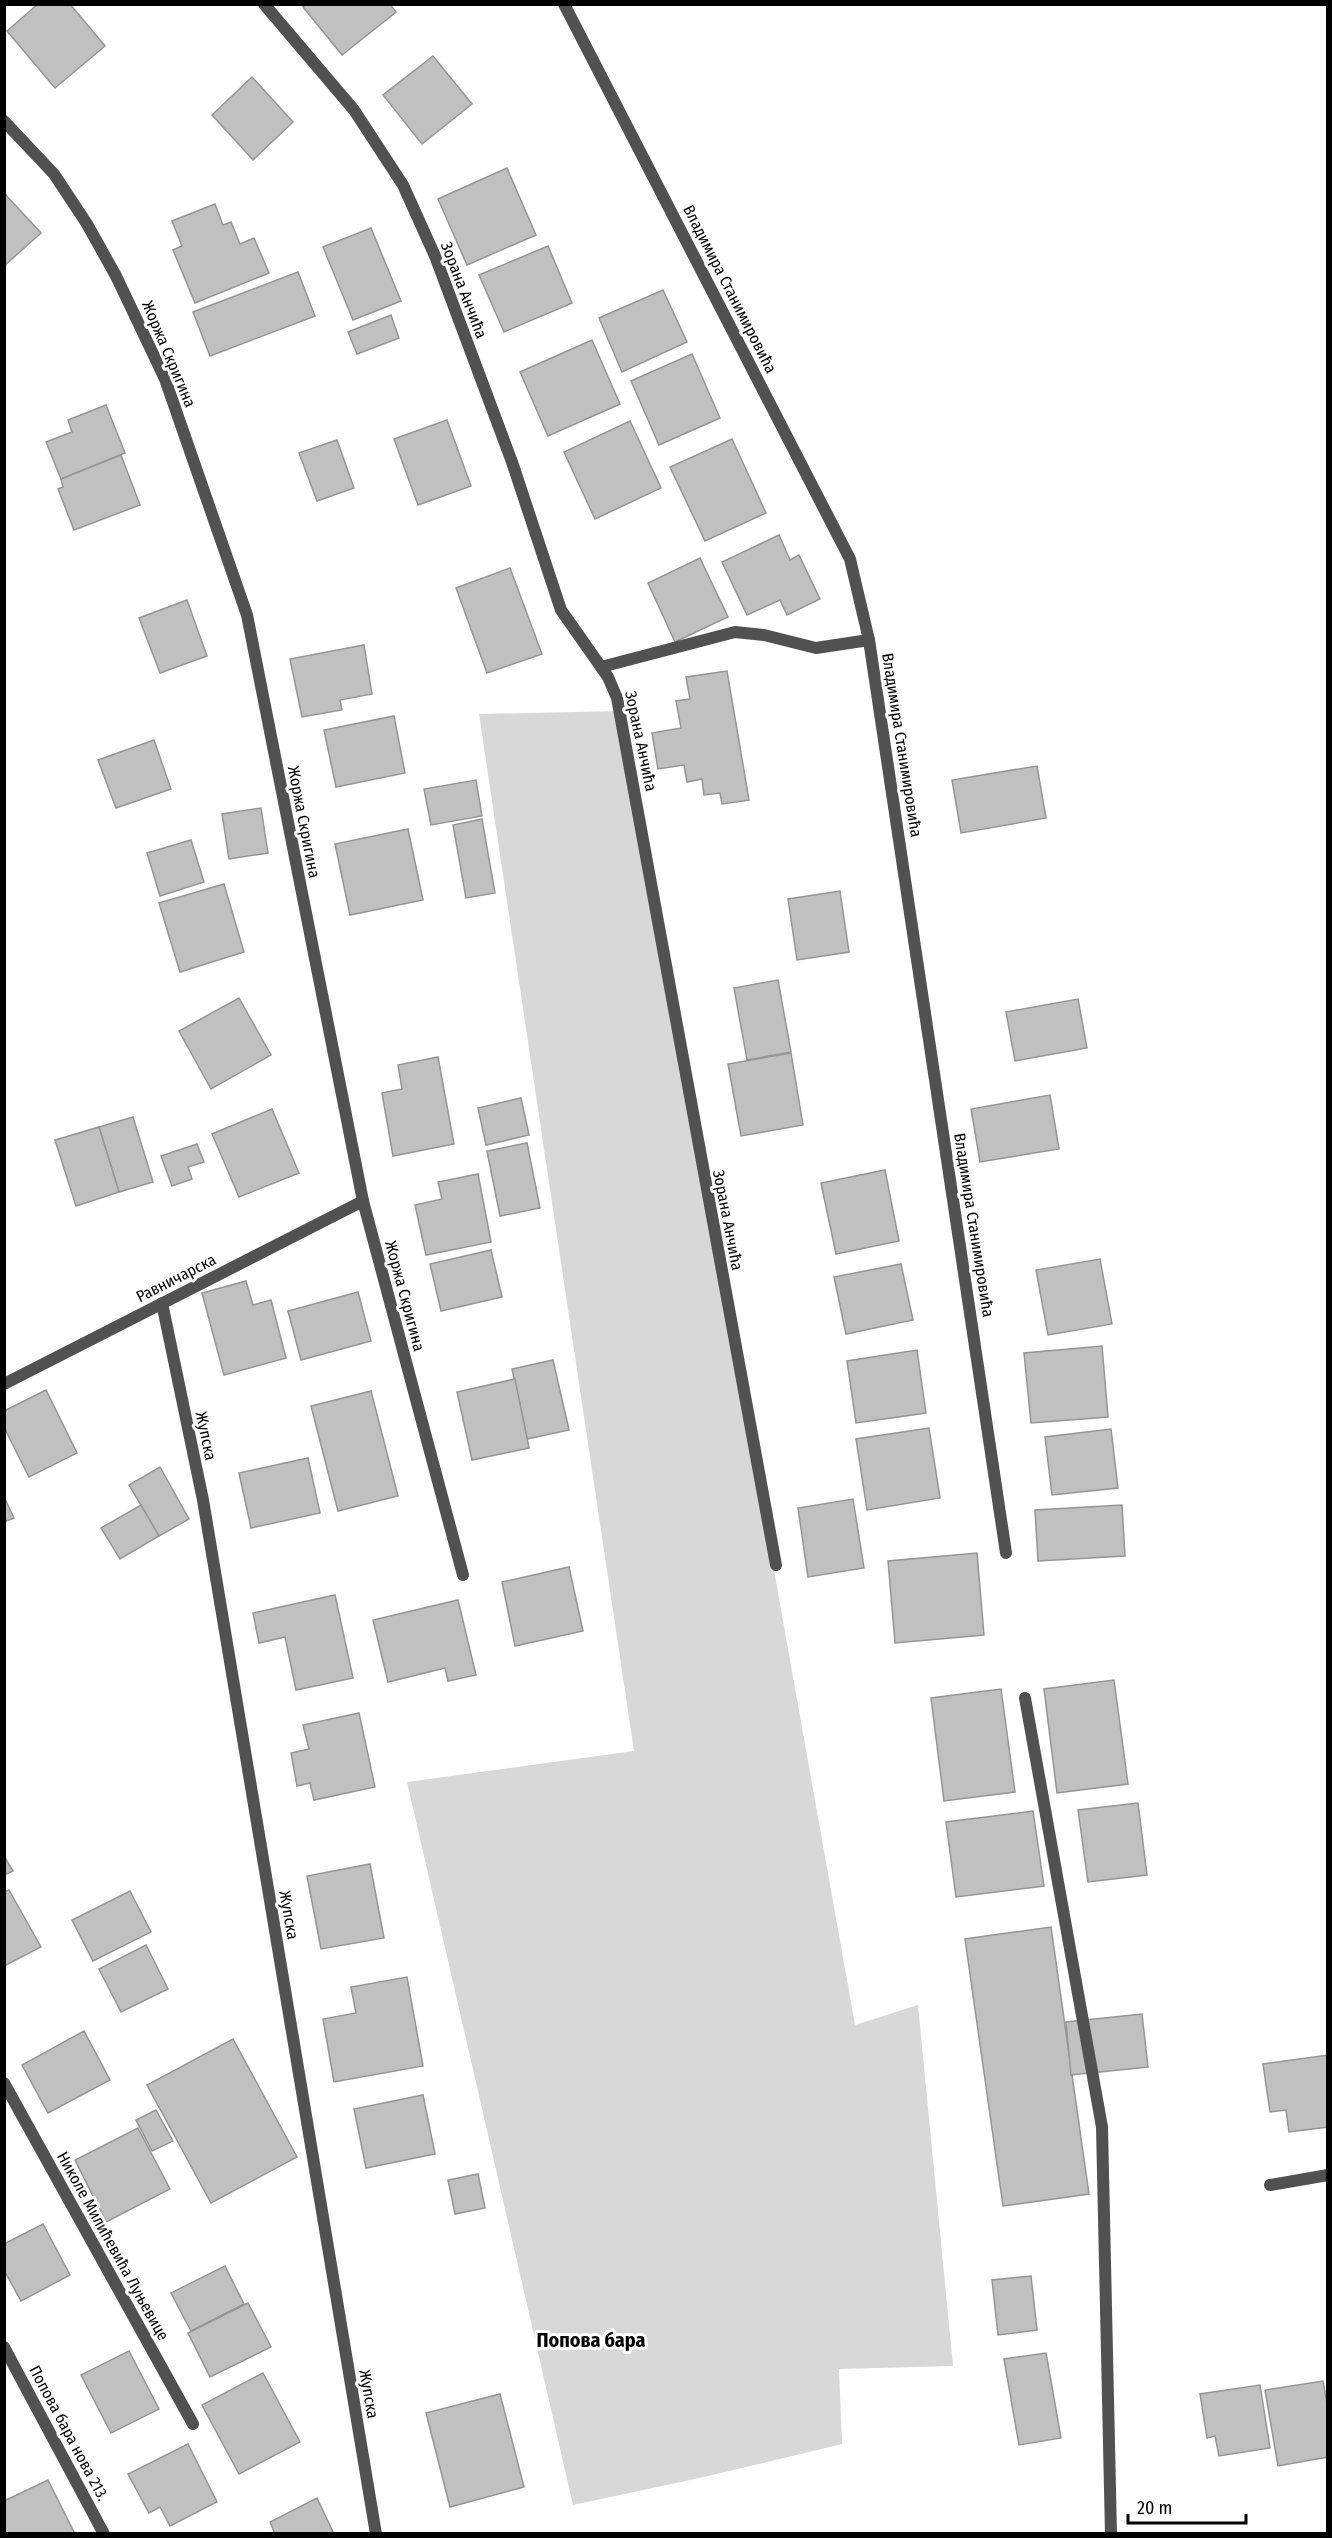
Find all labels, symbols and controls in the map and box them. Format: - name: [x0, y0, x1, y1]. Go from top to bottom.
- street label: Владимира Станимировића: [679, 202, 781, 376]
- street label: Зорана Анчића: [437, 239, 491, 341]
- street label: Жоржа Скригина: [138, 298, 200, 410]
- street label: Владимира Станимировића: [878, 652, 926, 839]
- street label: Зорана Анчића: [621, 689, 661, 793]
- street label: Жоржа Скригина: [284, 764, 324, 880]
- street label: Владимира Станимировића: [950, 1132, 998, 1319]
- street label: Зорана Анчића: [709, 1168, 747, 1272]
- street label: Жоржа Скригина: [381, 1239, 429, 1354]
- street label: Равничарска: [133, 1250, 219, 1306]
- street label: Жупска: [192, 1410, 220, 1462]
- street label: Жупска: [275, 1889, 303, 1941]
- street label: Николе Милићевића Луњевице: [53, 2148, 173, 2344]
- district label: Попова бара: [537, 2328, 645, 2352]
- street label: Попова бара нова 213.: [25, 2362, 113, 2504]
- street label: Жупска: [355, 2368, 383, 2420]
- scale bar: [1128, 2487, 1246, 2525]
- text: 20 m: [1137, 2497, 1172, 2519]

